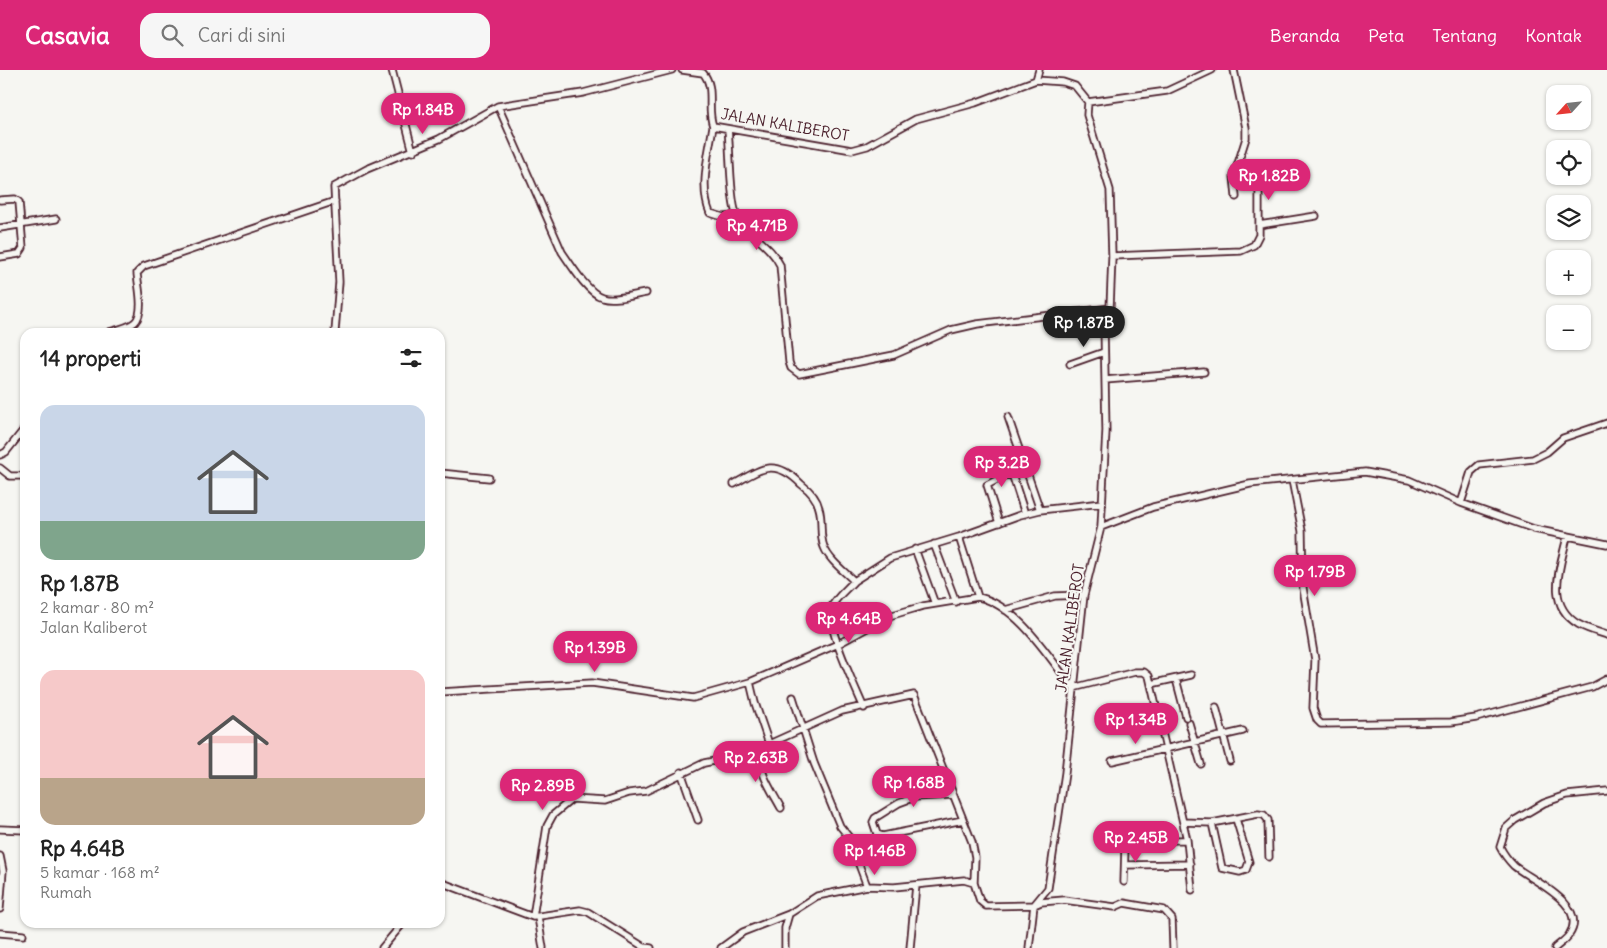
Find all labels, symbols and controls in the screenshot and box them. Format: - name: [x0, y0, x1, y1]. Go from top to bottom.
- search box: [140, 13, 490, 58]
- text: Casavia: [25, 20, 110, 50]
- icon: search: [158, 21, 186, 49]
- text: Cari di sini: [198, 23, 286, 47]
- text: Beranda: [1270, 24, 1340, 47]
- text: Peta: [1368, 24, 1404, 47]
- text: Tentang: [1432, 24, 1497, 47]
- text: Kontak: [1525, 24, 1582, 47]
- north arrow: [1546, 85, 1591, 130]
- map controls: [1546, 85, 1591, 350]
- pin: Rp 1.84B: [371, 92, 475, 135]
- text: Rp 1.84B: [392, 99, 454, 119]
- street label: JALAN KALIBEROT: [720, 104, 851, 145]
- button: locate: [1546, 140, 1591, 185]
- pin: Rp 1.82B: [1217, 158, 1321, 201]
- text: Rp 1.82B: [1238, 165, 1300, 185]
- button: layers: [1546, 195, 1591, 240]
- pin: Rp 4.71B: [705, 208, 809, 251]
- text: Rp 4.71B: [727, 215, 787, 235]
- button: +: [1546, 250, 1591, 295]
- button: −: [1546, 305, 1591, 350]
- pin: Rp 1.87B: [1032, 306, 1136, 348]
- text: Rp 1.87B: [1054, 312, 1114, 332]
- icon: filters: [397, 344, 425, 372]
- text: 14 properti: [40, 345, 141, 372]
- icon: home: [188, 437, 278, 527]
- pin: Rp 3.2B: [956, 446, 1048, 488]
- text: Rp 3.2B: [975, 452, 1029, 472]
- pin: Rp 1.79B: [1263, 554, 1367, 597]
- text: Rp 1.79B: [1285, 561, 1345, 581]
- street label: JALAN KALIBEROT: [1051, 562, 1088, 694]
- text: Rp 1.87B: [40, 570, 119, 597]
- text: 2 kamar · 80 m²: [40, 597, 154, 617]
- pin: Rp 4.64B: [797, 602, 901, 644]
- text: Rp 4.64B: [817, 608, 881, 628]
- text: Jalan Kaliberot: [40, 617, 147, 637]
- pin: Rp 1.39B: [543, 630, 647, 673]
- text: Rp 1.39B: [564, 637, 626, 657]
- icon: home: [188, 702, 278, 792]
- pin: Rp 1.34B: [1084, 702, 1188, 745]
- text: Rp 1.34B: [1105, 709, 1167, 729]
- pin: Rp 2.63B: [704, 740, 808, 783]
- text: Rp 2.63B: [724, 747, 788, 767]
- pin: Rp 1.68B: [862, 766, 966, 808]
- pin: Rp 2.89B: [491, 768, 595, 811]
- text: Rp 1.68B: [883, 772, 945, 792]
- text: Rp 2.89B: [511, 775, 575, 795]
- pin: Rp 2.45B: [1084, 820, 1188, 863]
- text: Rp 2.45B: [1104, 827, 1168, 847]
- pin: Rp 1.46B: [823, 834, 927, 876]
- text: Rp 4.64B: [40, 835, 125, 862]
- text: Rp 1.46B: [844, 840, 906, 860]
- text: 5 kamar · 168 m²: [40, 862, 160, 882]
- text: Rumah: [40, 882, 92, 902]

